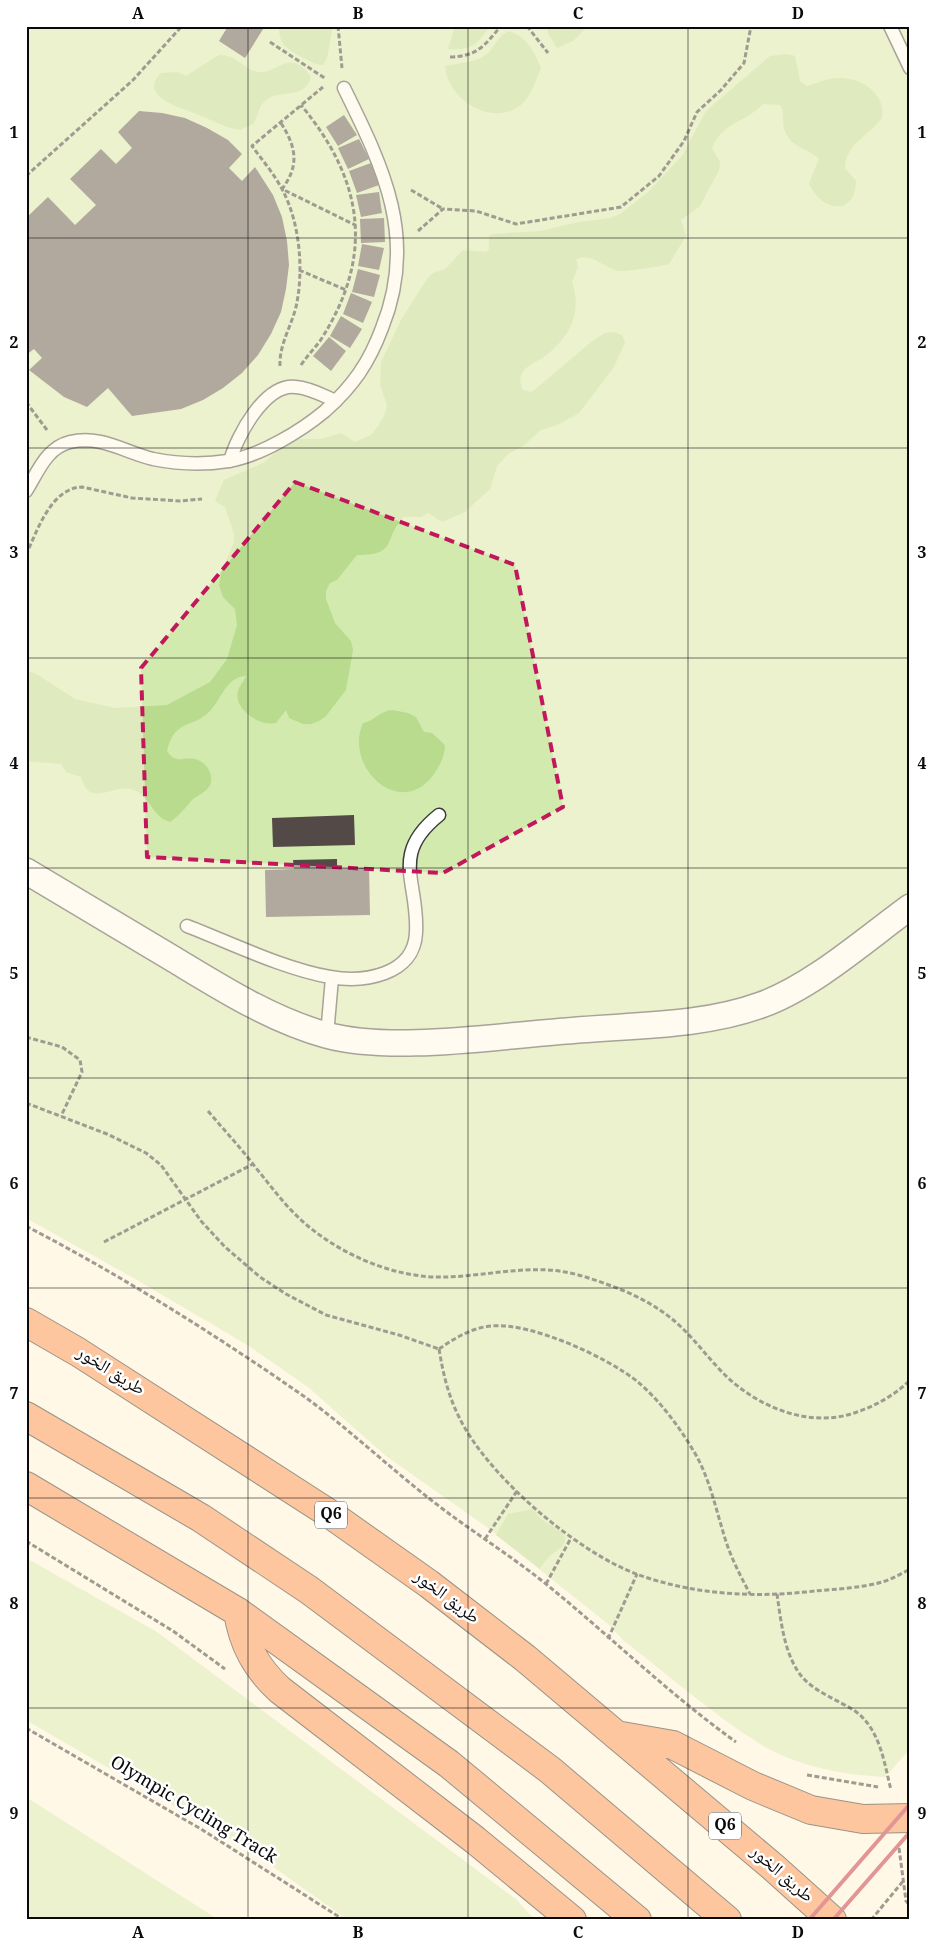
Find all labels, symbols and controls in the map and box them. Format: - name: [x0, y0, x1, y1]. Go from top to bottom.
- text: A: [132, 2, 145, 29]
- text: B: [352, 2, 364, 29]
- text: C: [573, 2, 584, 29]
- text: D: [792, 2, 804, 29]
- text: 1: [10, 121, 19, 148]
- text: 1: [918, 121, 927, 148]
- text: 2: [10, 331, 19, 358]
- text: 2: [918, 331, 927, 358]
- text: 3: [10, 541, 19, 568]
- text: 3: [918, 541, 927, 568]
- text: 4: [10, 752, 19, 779]
- text: 4: [918, 752, 927, 779]
- text: 5: [10, 962, 19, 989]
- text: 5: [918, 962, 927, 989]
- text: 6: [10, 1172, 19, 1199]
- text: 6: [918, 1172, 927, 1199]
- street label: طريق الخور: [69, 1339, 150, 1405]
- text: 7: [10, 1382, 19, 1409]
- text: 7: [918, 1382, 927, 1409]
- road number: Q6: [315, 1502, 347, 1528]
- street label: طريق الخور: [406, 1562, 486, 1633]
- text: 8: [10, 1592, 19, 1619]
- text: 8: [918, 1592, 927, 1619]
- street label: Olympic Cycling Track: [103, 1749, 283, 1873]
- text: 9: [10, 1802, 19, 1829]
- text: 9: [918, 1802, 927, 1829]
- road number: Q6: [709, 1812, 741, 1840]
- street label: طريق الخور: [742, 1838, 820, 1911]
- text: A: [132, 1921, 145, 1946]
- text: B: [352, 1921, 364, 1946]
- text: C: [573, 1921, 584, 1946]
- text: D: [792, 1921, 804, 1946]

